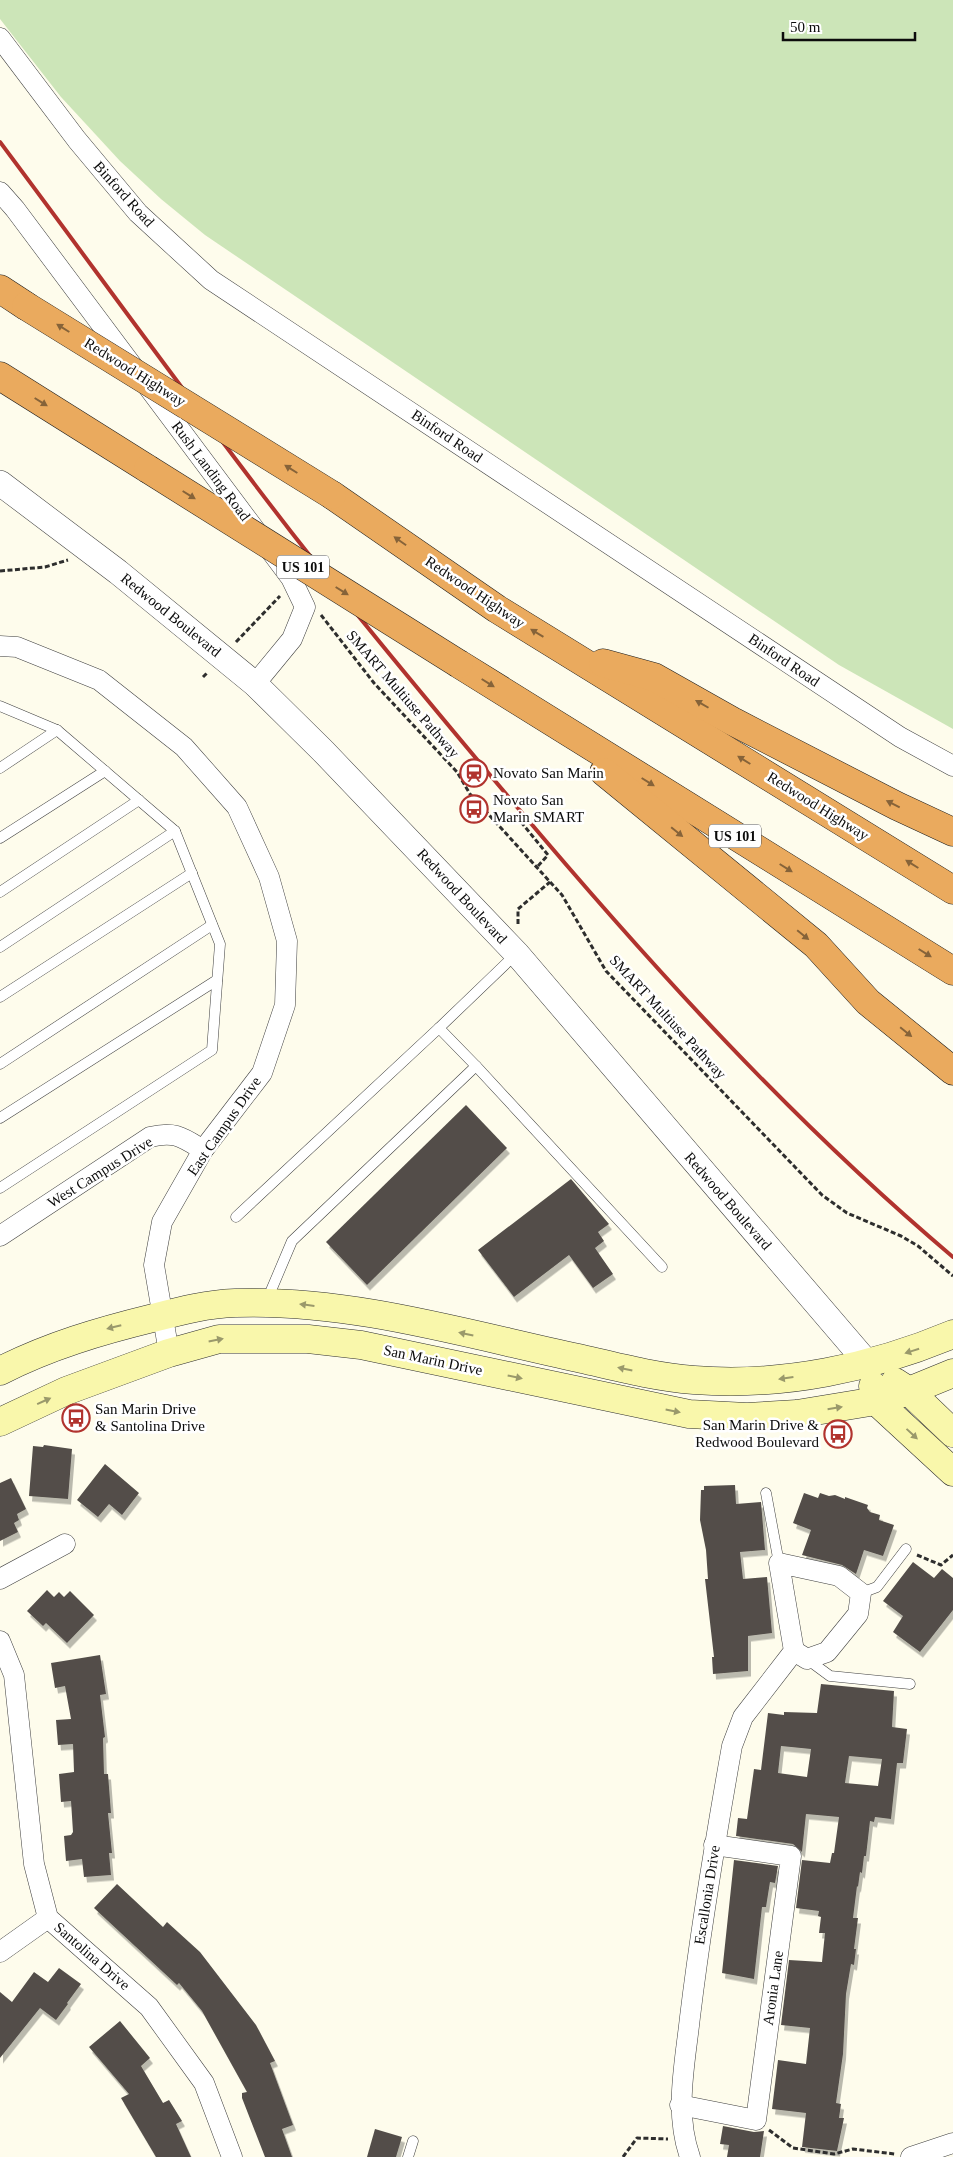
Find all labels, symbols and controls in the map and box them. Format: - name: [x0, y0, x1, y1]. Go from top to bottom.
- scale bar: [783, 10, 916, 42]
- text: 50 m: [790, 19, 821, 35]
- street label: Binford Road: [91, 158, 158, 230]
- one-way arrow: [57, 324, 70, 333]
- street label: Redwood Highway: [81, 334, 189, 410]
- one-way arrow: [35, 397, 48, 407]
- street label: Binford Road: [409, 406, 486, 466]
- street label: Rush Landing Road: [169, 418, 254, 524]
- one-way arrow: [284, 464, 297, 474]
- one-way arrow: [183, 490, 196, 500]
- one-way arrow: [393, 536, 407, 546]
- street label: Redwood Highway: [422, 553, 528, 631]
- road number: US 101: [277, 556, 329, 578]
- street label: Redwood Boulevard: [118, 570, 224, 660]
- one-way arrow: [335, 586, 348, 595]
- street label: SMART Multiuse Pathway: [343, 627, 463, 761]
- one-way arrow: [531, 628, 544, 637]
- street label: Binford Road: [746, 630, 823, 690]
- one-way arrow: [482, 678, 495, 687]
- one-way arrow: [695, 700, 710, 708]
- one-way arrow: [737, 755, 750, 765]
- station icon: Novato San Marin: [459, 758, 489, 788]
- place label: Novato San Marin: [493, 765, 604, 781]
- street label: Redwood Highway: [764, 768, 872, 844]
- one-way arrow: [642, 778, 655, 787]
- place label: Novato San Marin SMART: [493, 792, 584, 825]
- bus stop icon: Novato San Marin SMART: [459, 794, 489, 824]
- one-way arrow: [886, 800, 900, 808]
- road number: US 101: [709, 824, 761, 848]
- one-way arrow: [670, 826, 683, 837]
- street label: Redwood Boulevard: [414, 845, 510, 947]
- one-way arrow: [905, 860, 918, 869]
- one-way arrow: [780, 863, 793, 873]
- one-way arrow: [796, 929, 809, 940]
- one-way arrow: [918, 949, 931, 958]
- street label: SMART Multiuse Pathway: [607, 952, 730, 1082]
- one-way arrow: [899, 1027, 912, 1038]
- street label: East Campus Drive: [184, 1073, 264, 1178]
- street label: West Campus Drive: [45, 1133, 156, 1211]
- street label: Redwood Boulevard: [681, 1149, 775, 1253]
- one-way arrow: [298, 1301, 314, 1309]
- one-way arrow: [107, 1323, 122, 1331]
- one-way arrow: [459, 1330, 474, 1338]
- one-way arrow: [208, 1336, 224, 1344]
- street label: San Marin Drive: [382, 1342, 484, 1378]
- one-way arrow: [904, 1347, 919, 1355]
- one-way arrow: [617, 1364, 633, 1372]
- one-way arrow: [507, 1373, 522, 1381]
- one-way arrow: [778, 1374, 794, 1382]
- one-way arrow: [37, 1397, 51, 1405]
- place label: San Marin Drive & Santolina Drive: [95, 1401, 205, 1434]
- bus stop icon: San Marin Drive & Santolina Drive: [61, 1403, 91, 1433]
- one-way arrow: [827, 1404, 843, 1412]
- one-way arrow: [666, 1408, 682, 1416]
- place label: San Marin Drive & Redwood Boulevard: [695, 1417, 819, 1450]
- bus stop icon: San Marin Drive & Redwood Boulevard: [823, 1419, 853, 1449]
- one-way arrow: [906, 1428, 918, 1440]
- street label: Escallonia Drive: [691, 1844, 723, 1946]
- street label: Santolina Drive: [51, 1919, 133, 1993]
- street label: Aronia Lane: [760, 1949, 786, 2026]

